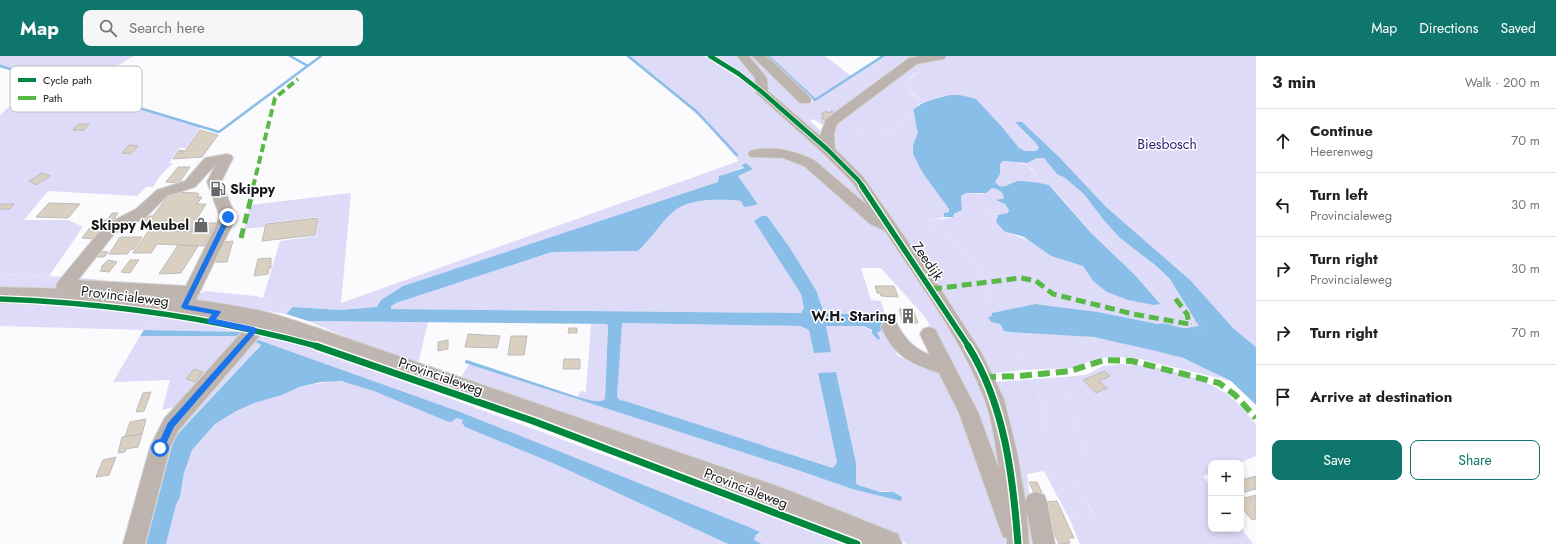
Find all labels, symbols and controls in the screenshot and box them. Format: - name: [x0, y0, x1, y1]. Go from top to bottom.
- search box: [83, 10, 363, 46]
- text: Map: [20, 15, 59, 42]
- icon: search: [97, 17, 119, 39]
- text: Search here: [129, 17, 205, 39]
- text: Map: [1371, 18, 1397, 38]
- text: Directions: [1419, 18, 1479, 38]
- text: Saved: [1501, 18, 1536, 38]
- legend: [10, 66, 142, 112]
- text: 3 min: [1272, 70, 1316, 94]
- text: Cycle path: [43, 72, 92, 88]
- text: Walk · 200 m: [1465, 73, 1540, 92]
- text: Path: [43, 90, 62, 106]
- text: Continue: [1310, 120, 1373, 142]
- icon: ahead: [1272, 130, 1294, 152]
- text: 70 m: [1511, 131, 1540, 150]
- park label: Biesbosch: [1137, 134, 1197, 154]
- text: Heerenweg: [1310, 142, 1373, 161]
- place label: Skippy: [230, 179, 276, 199]
- fuel station icon: Skippy: [209, 180, 227, 198]
- text: Turn left: [1310, 184, 1368, 206]
- icon: left: [1272, 194, 1294, 216]
- text: 30 m: [1511, 195, 1540, 214]
- text: Provincialeweg: [1310, 206, 1392, 225]
- route end: [219, 208, 237, 226]
- place label: Skippy Meubel: [91, 215, 189, 235]
- shop icon: Skippy Meubel: [192, 216, 210, 234]
- street label: Zeedijk: [908, 238, 949, 285]
- text: Turn right: [1310, 248, 1378, 270]
- icon: right: [1272, 258, 1294, 280]
- text: 30 m: [1511, 259, 1540, 278]
- text: Provincialeweg: [1310, 270, 1392, 289]
- street label: Provincialeweg: [80, 281, 170, 311]
- place label: W.H. Staring: [811, 306, 896, 326]
- building icon: W.H. Staring: [899, 307, 917, 325]
- icon: right: [1272, 322, 1294, 344]
- text: Turn right: [1310, 322, 1378, 344]
- text: 70 m: [1511, 323, 1540, 342]
- street label: Provincialeweg: [396, 352, 486, 400]
- icon: arrive: [1272, 386, 1294, 408]
- text: Arrive at destination: [1310, 386, 1452, 408]
- route start: [151, 439, 169, 457]
- button: Save: [1272, 440, 1402, 480]
- button: Share: [1410, 440, 1540, 480]
- map controls: [1208, 460, 1244, 532]
- button: +: [1208, 460, 1244, 496]
- street label: Provincialeweg: [701, 463, 791, 513]
- button: −: [1208, 496, 1244, 532]

